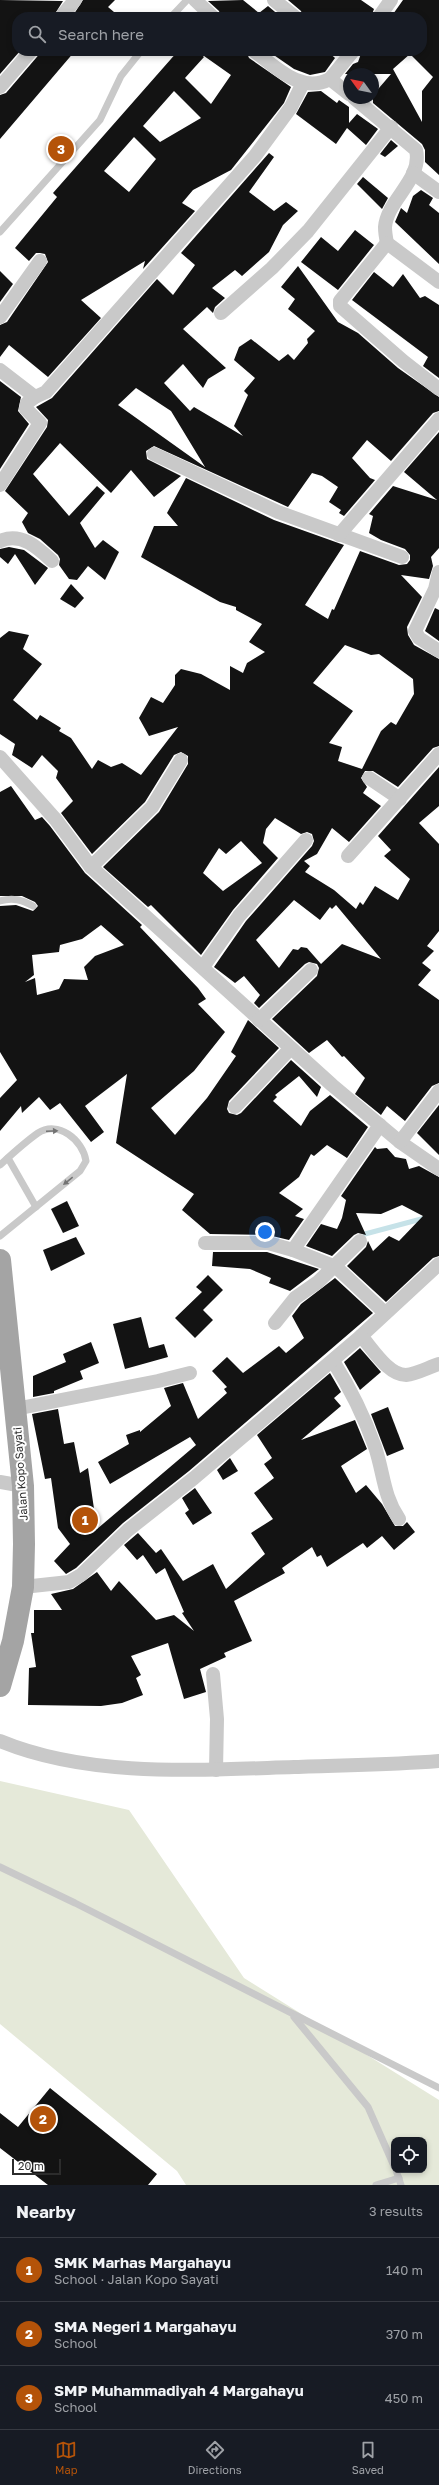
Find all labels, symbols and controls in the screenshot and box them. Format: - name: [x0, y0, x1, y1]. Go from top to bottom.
- search box: [12, 12, 427, 56]
- icon: search: [26, 23, 48, 45]
- text: Search here: [58, 25, 144, 43]
- north arrow: [343, 68, 379, 104]
- pin: 3: [48, 134, 74, 164]
- one-way arrow: [46, 1128, 59, 1134]
- one-way arrow: [63, 1176, 73, 1185]
- your location: [255, 1222, 275, 1242]
- street label: Jalan Kopo Sayati: [10, 1427, 30, 1521]
- pin: 1: [72, 1505, 98, 1535]
- pin: 2: [30, 2104, 56, 2134]
- map controls: [391, 2137, 427, 2173]
- button: locate: [391, 2137, 427, 2173]
- scale bar: [12, 2157, 61, 2176]
- text: 20 m: [18, 2159, 44, 2172]
- text: Nearby: [16, 2201, 76, 2222]
- text: 3 results: [369, 2203, 423, 2219]
- text: SMK Marhas Margahayu: [54, 2253, 231, 2271]
- text: 1: [26, 2262, 32, 2278]
- text: 140 m: [386, 2262, 423, 2278]
- text: School · Jalan Kopo Sayati: [54, 2271, 219, 2287]
- text: SMA Negeri 1 Margahayu: [54, 2317, 236, 2335]
- text: 2: [25, 2326, 33, 2342]
- text: 370 m: [386, 2326, 423, 2342]
- text: School: [54, 2335, 97, 2351]
- text: SMP Muhammadiyah 4 Margahayu: [54, 2381, 304, 2399]
- text: 3: [25, 2390, 33, 2406]
- text: 450 m: [385, 2390, 423, 2406]
- text: School: [54, 2399, 97, 2415]
- tab: Map: [55, 2439, 78, 2476]
- tab: Directions: [188, 2439, 242, 2476]
- tab: Saved: [352, 2439, 384, 2476]

